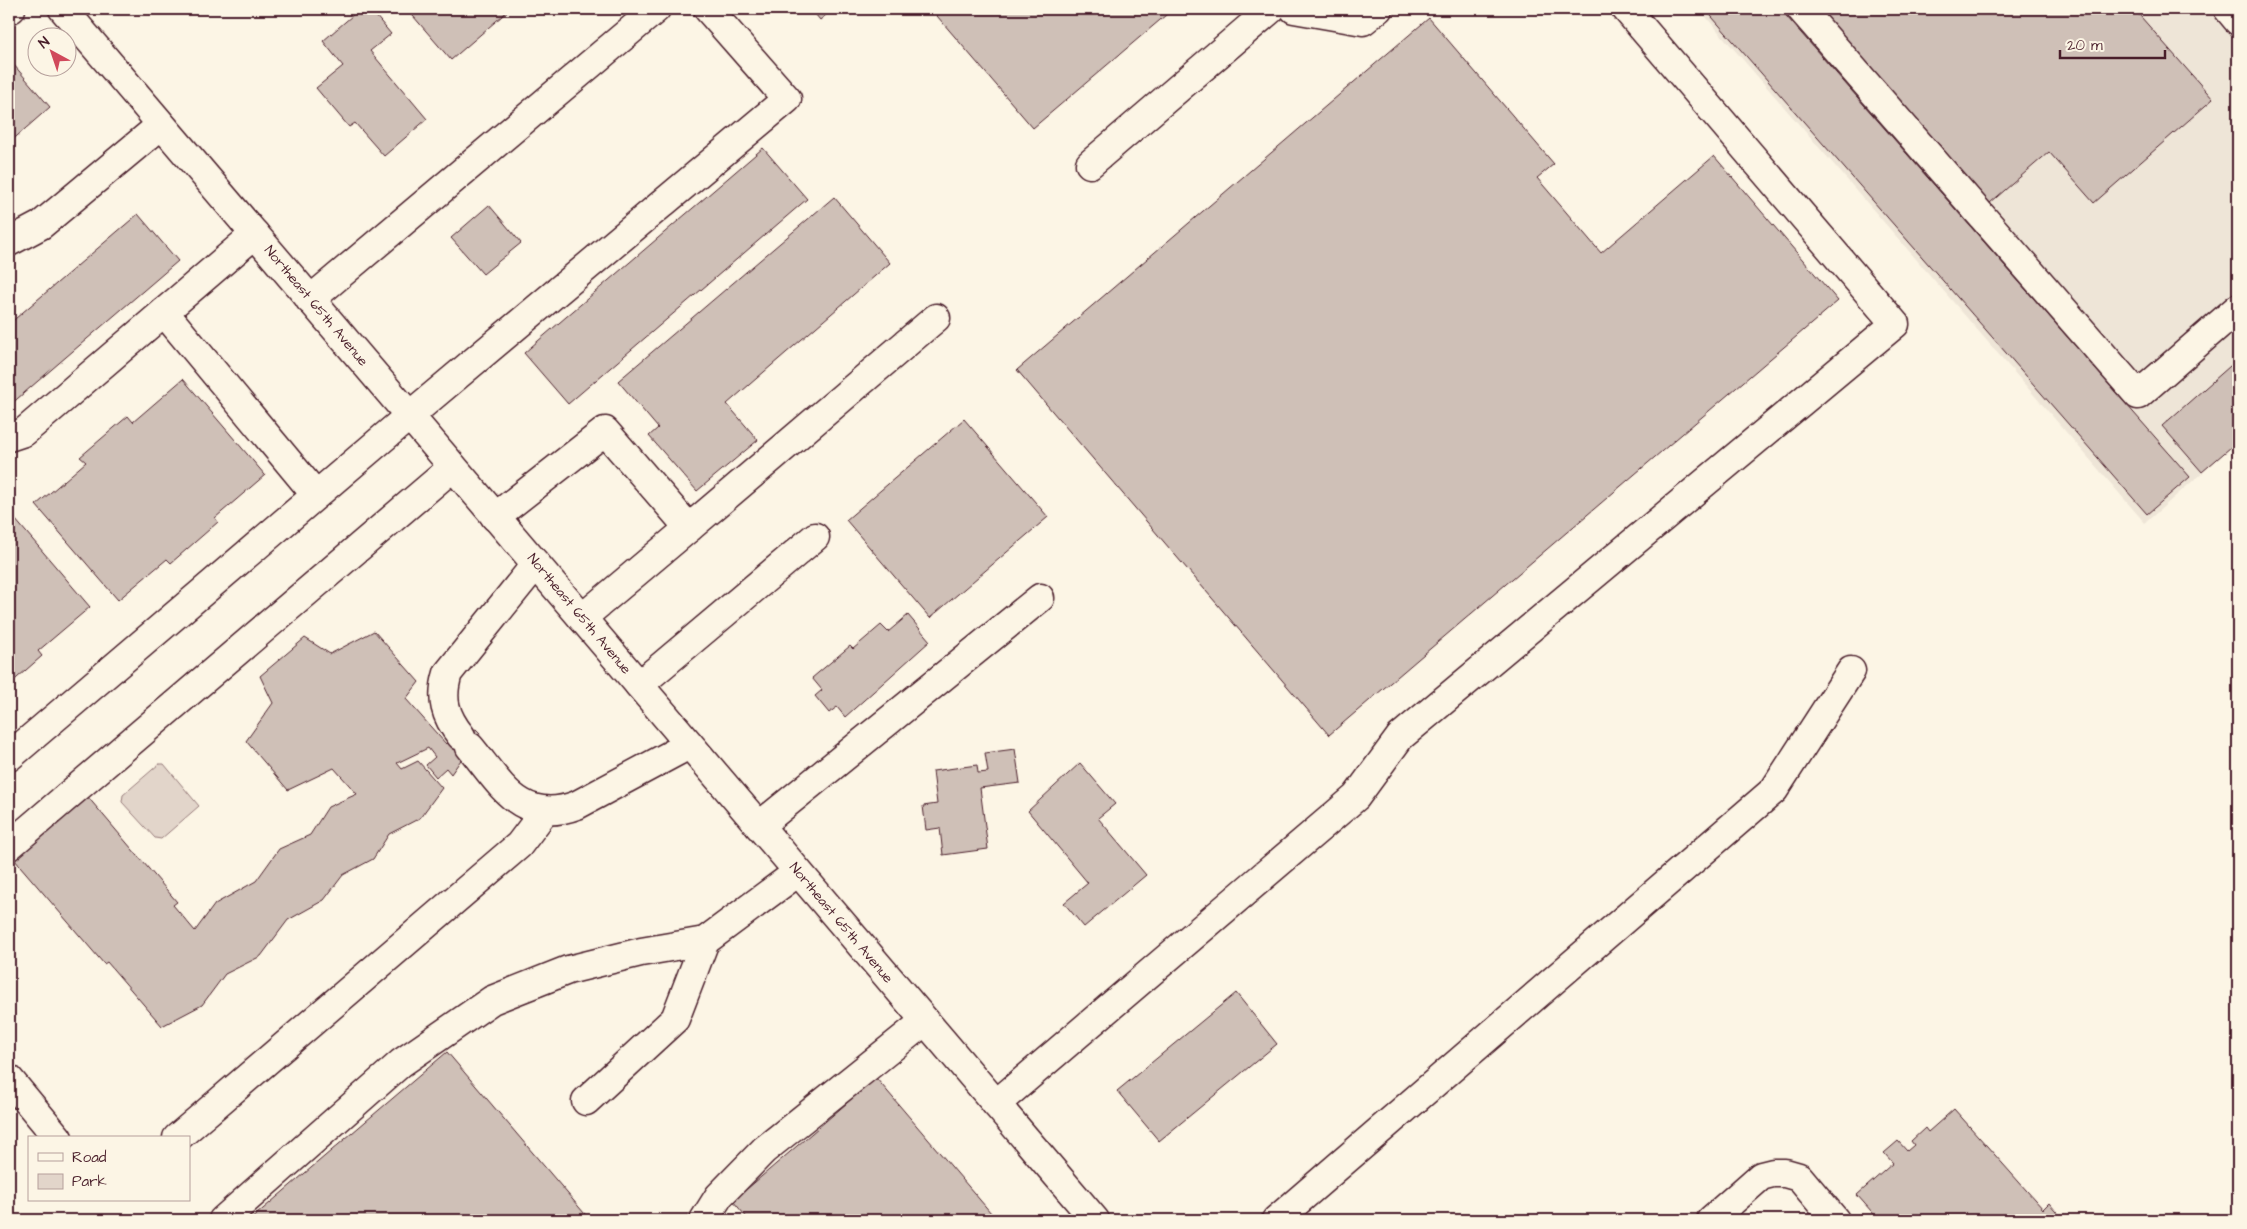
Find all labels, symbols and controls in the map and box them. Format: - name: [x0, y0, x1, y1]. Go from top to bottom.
- north arrow: [28, 28, 78, 78]
- scale bar: [2060, 28, 2164, 60]
- text: N: [34, 32, 54, 53]
- text: 20 m: [2067, 35, 2103, 56]
- street label: Northeast 65th Avenue: [259, 241, 373, 371]
- street label: Northeast 65th Avenue: [522, 549, 636, 679]
- street label: Northeast 65th Avenue: [784, 858, 898, 988]
- legend: [28, 1136, 190, 1202]
- text: Road: [72, 1147, 107, 1168]
- text: Park: [72, 1171, 107, 1192]

